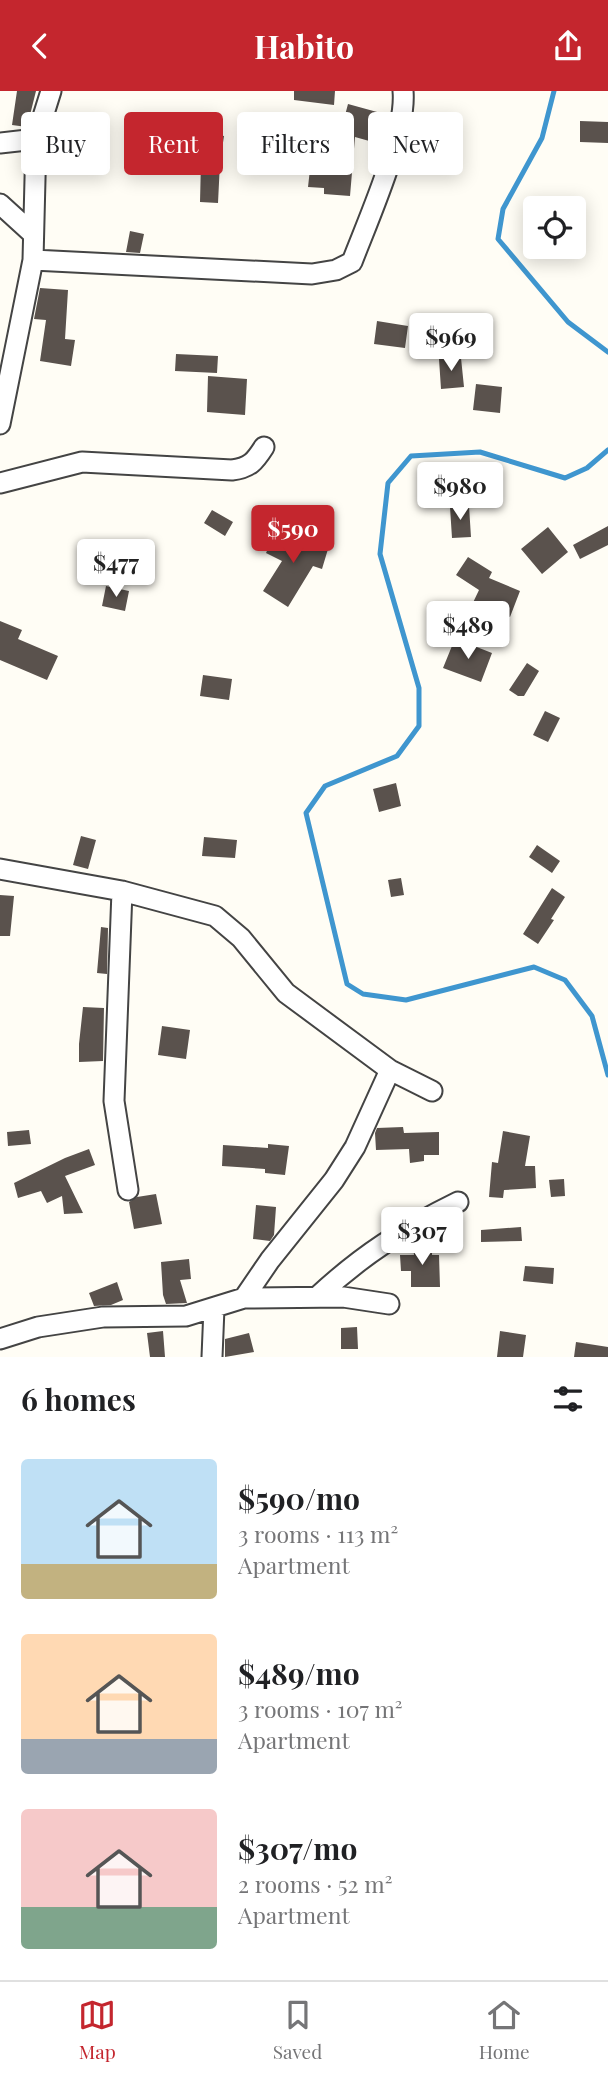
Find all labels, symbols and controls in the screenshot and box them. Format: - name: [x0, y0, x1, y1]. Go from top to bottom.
- text: Habito: [254, 24, 354, 67]
- icon: back: [21, 27, 59, 65]
- icon: share: [549, 27, 587, 65]
- chip: Buy: [21, 112, 110, 175]
- chip: Rent: [124, 112, 223, 175]
- chip: Filters: [237, 112, 354, 175]
- chip: New: [368, 112, 463, 175]
- map controls: [523, 196, 586, 259]
- button: locate: [523, 196, 586, 259]
- pin: $969: [410, 313, 492, 373]
- text: $969: [425, 320, 477, 351]
- pin: $980: [419, 463, 501, 522]
- text: $980: [433, 469, 487, 500]
- pin: $590: [252, 505, 334, 565]
- text: $590: [267, 512, 319, 543]
- pin: $477: [75, 539, 157, 599]
- text: $477: [93, 546, 139, 577]
- pin: $489: [427, 601, 509, 661]
- text: $489: [443, 608, 493, 639]
- pin: $307: [381, 1207, 463, 1267]
- text: $307: [397, 1214, 447, 1245]
- text: 6 homes: [21, 1379, 136, 1419]
- icon: filters: [549, 1380, 587, 1418]
- text: $590/mo: [238, 1478, 360, 1518]
- icon: home: [77, 1487, 161, 1571]
- text: 3 rooms · 113 m²: [238, 1518, 398, 1549]
- text: Apartment: [238, 1549, 350, 1580]
- text: $489/mo: [238, 1653, 360, 1693]
- icon: home: [77, 1662, 161, 1746]
- text: 3 rooms · 107 m²: [238, 1693, 403, 1724]
- text: Apartment: [238, 1724, 350, 1755]
- text: $307/mo: [238, 1828, 357, 1868]
- icon: home: [77, 1837, 161, 1921]
- text: 2 rooms · 52 m²: [238, 1868, 392, 1899]
- text: Apartment: [238, 1899, 350, 1930]
- tab: Map: [78, 1996, 116, 2064]
- tab: Saved: [273, 1996, 322, 2064]
- tab: Home: [479, 1996, 530, 2064]

